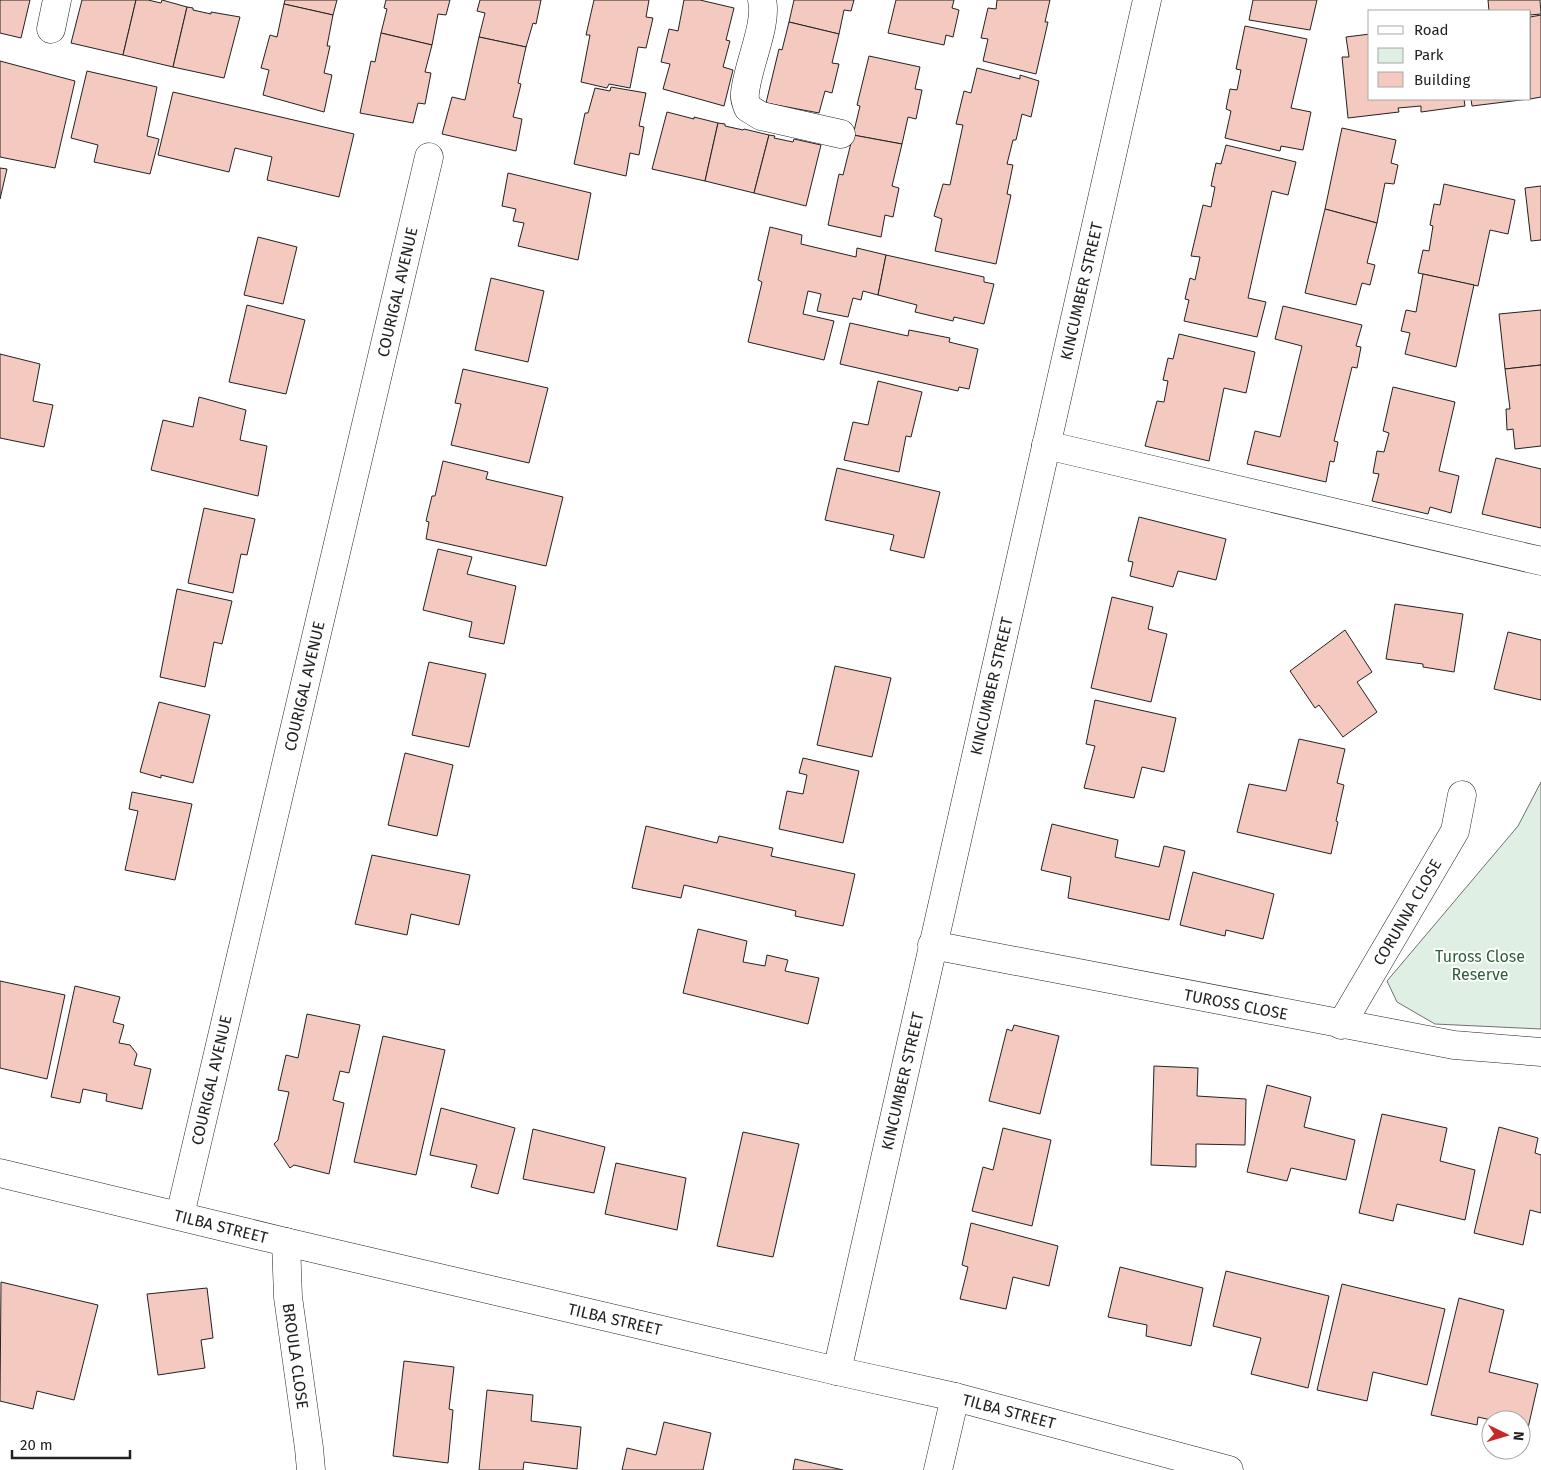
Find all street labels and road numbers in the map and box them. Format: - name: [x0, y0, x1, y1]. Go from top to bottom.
- street label: KINCUMBER STREET: [1056, 220, 1107, 362]
- street label: COURIGAL AVENUE: [373, 225, 422, 359]
- street label: KINCUMBER STREET: [966, 615, 1017, 757]
- street label: COURIGAL AVENUE: [280, 619, 329, 753]
- street label: CORUNNA CLOSE: [1369, 856, 1446, 969]
- street label: TUROSS CLOSE: [1182, 985, 1290, 1024]
- street label: KINCUMBER STREET: [877, 1010, 928, 1152]
- street label: COURIGAL AVENUE: [187, 1013, 236, 1147]
- street label: TILBA STREET: [172, 1206, 270, 1247]
- street label: TILBA STREET: [566, 1299, 664, 1340]
- street label: BROULA CLOSE: [279, 1302, 312, 1410]
- street label: TILBA STREET: [960, 1390, 1058, 1433]

